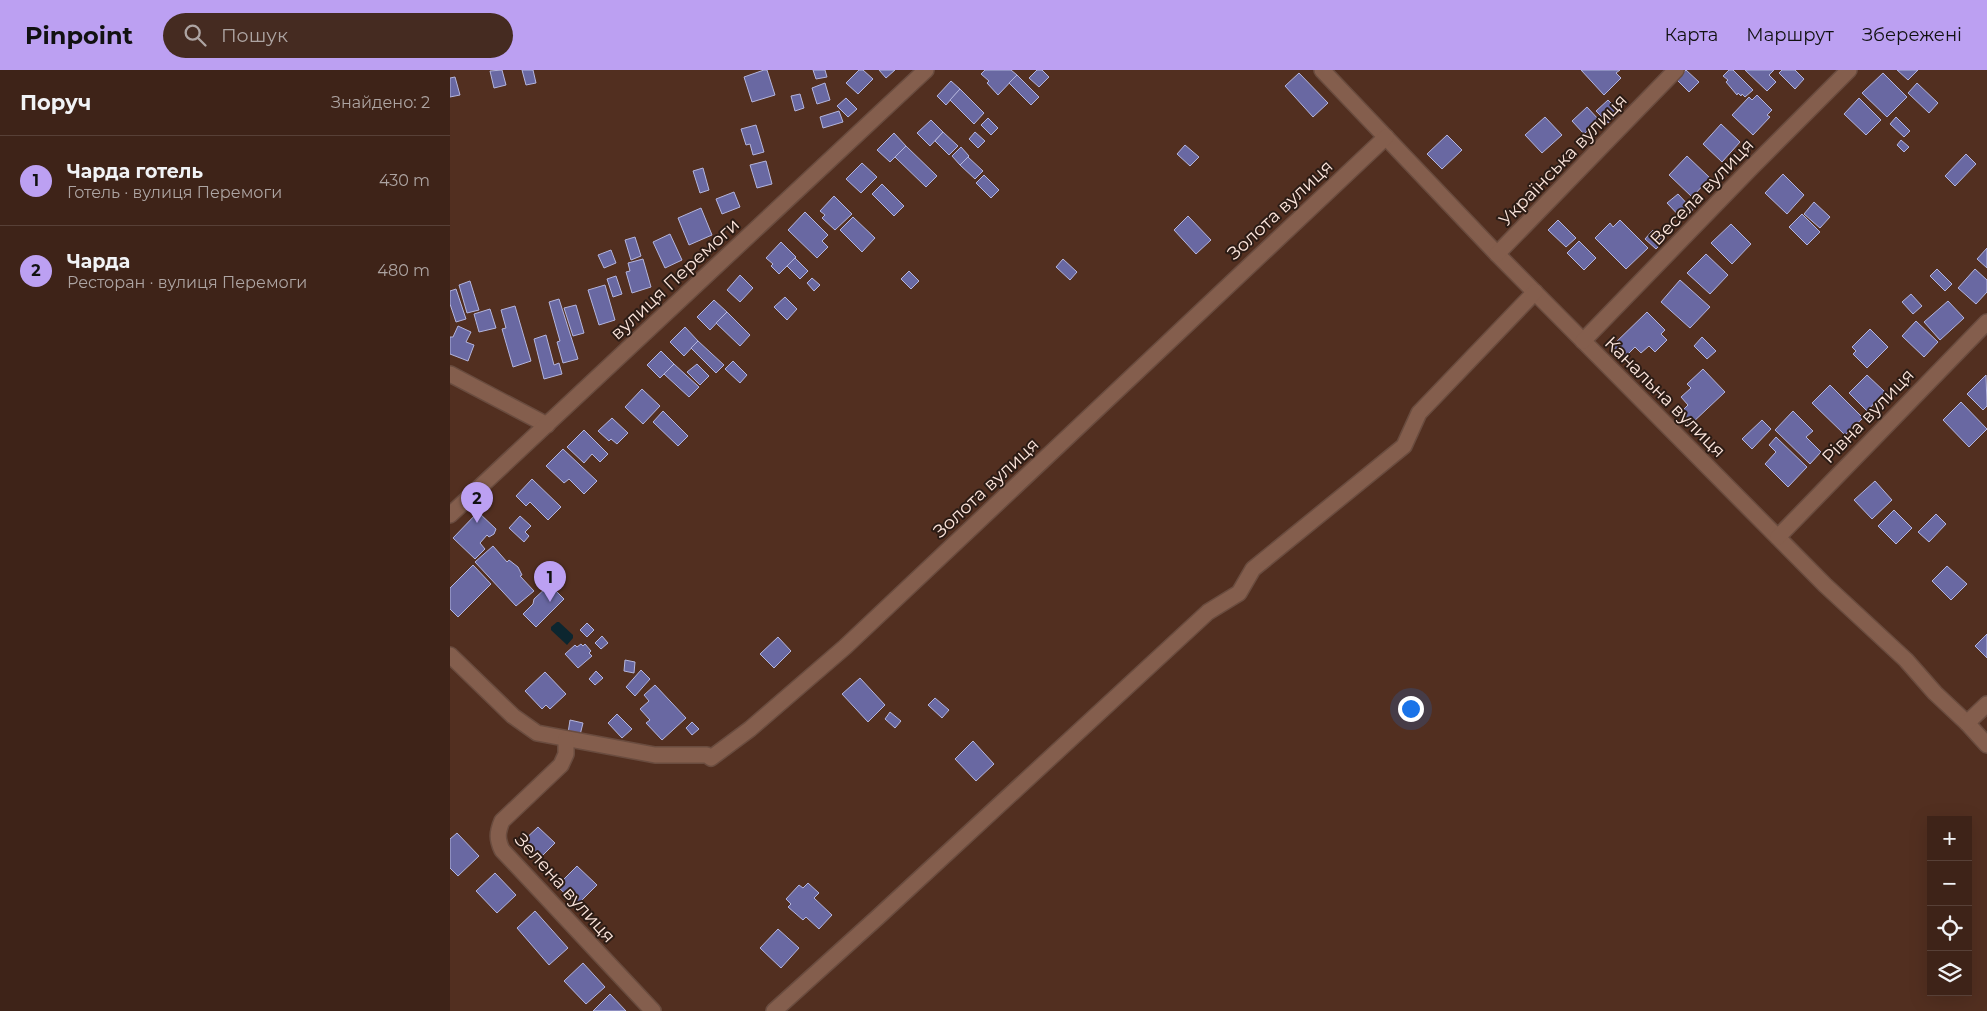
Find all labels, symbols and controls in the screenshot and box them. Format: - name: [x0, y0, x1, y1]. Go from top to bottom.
- search box: [163, 13, 513, 58]
- text: Pinpoint: [25, 21, 133, 50]
- icon: search: [181, 21, 209, 49]
- text: Пошук: [221, 24, 288, 47]
- text: Карта: [1665, 24, 1718, 46]
- text: Маршрут: [1746, 24, 1834, 46]
- text: Збережені: [1862, 24, 1962, 46]
- street label: Українська вулиця: [1494, 89, 1632, 231]
- text: Поруч: [20, 90, 91, 115]
- text: Знайдено: 2: [331, 93, 430, 112]
- street label: Весела вулиця: [1646, 134, 1758, 250]
- street label: Золота вулиця: [1223, 155, 1337, 265]
- text: Чарда готель: [67, 160, 203, 183]
- text: 1: [33, 171, 39, 190]
- text: 430 m: [379, 171, 430, 190]
- text: Готель · вулиця Перемоги: [67, 183, 282, 202]
- street label: вулиця Перемоги: [606, 214, 744, 344]
- text: Чарда: [67, 250, 130, 273]
- text: 2: [31, 261, 41, 280]
- text: 480 m: [377, 261, 430, 280]
- text: Ресторан · вулиця Перемоги: [67, 273, 307, 292]
- street label: Канальна вулиця: [1600, 332, 1730, 462]
- street label: Рівна вулиця: [1817, 364, 1919, 468]
- street label: Золота вулиця: [929, 433, 1043, 543]
- pin: 2: [461, 482, 493, 523]
- pin: 1: [534, 561, 566, 602]
- your location: [1398, 696, 1424, 722]
- map controls: [1927, 816, 1972, 996]
- button: +: [1927, 816, 1972, 861]
- street label: Зелена вулиця: [510, 829, 620, 947]
- button: −: [1927, 861, 1972, 906]
- button: locate: [1927, 906, 1972, 951]
- button: layers: [1927, 951, 1972, 996]

